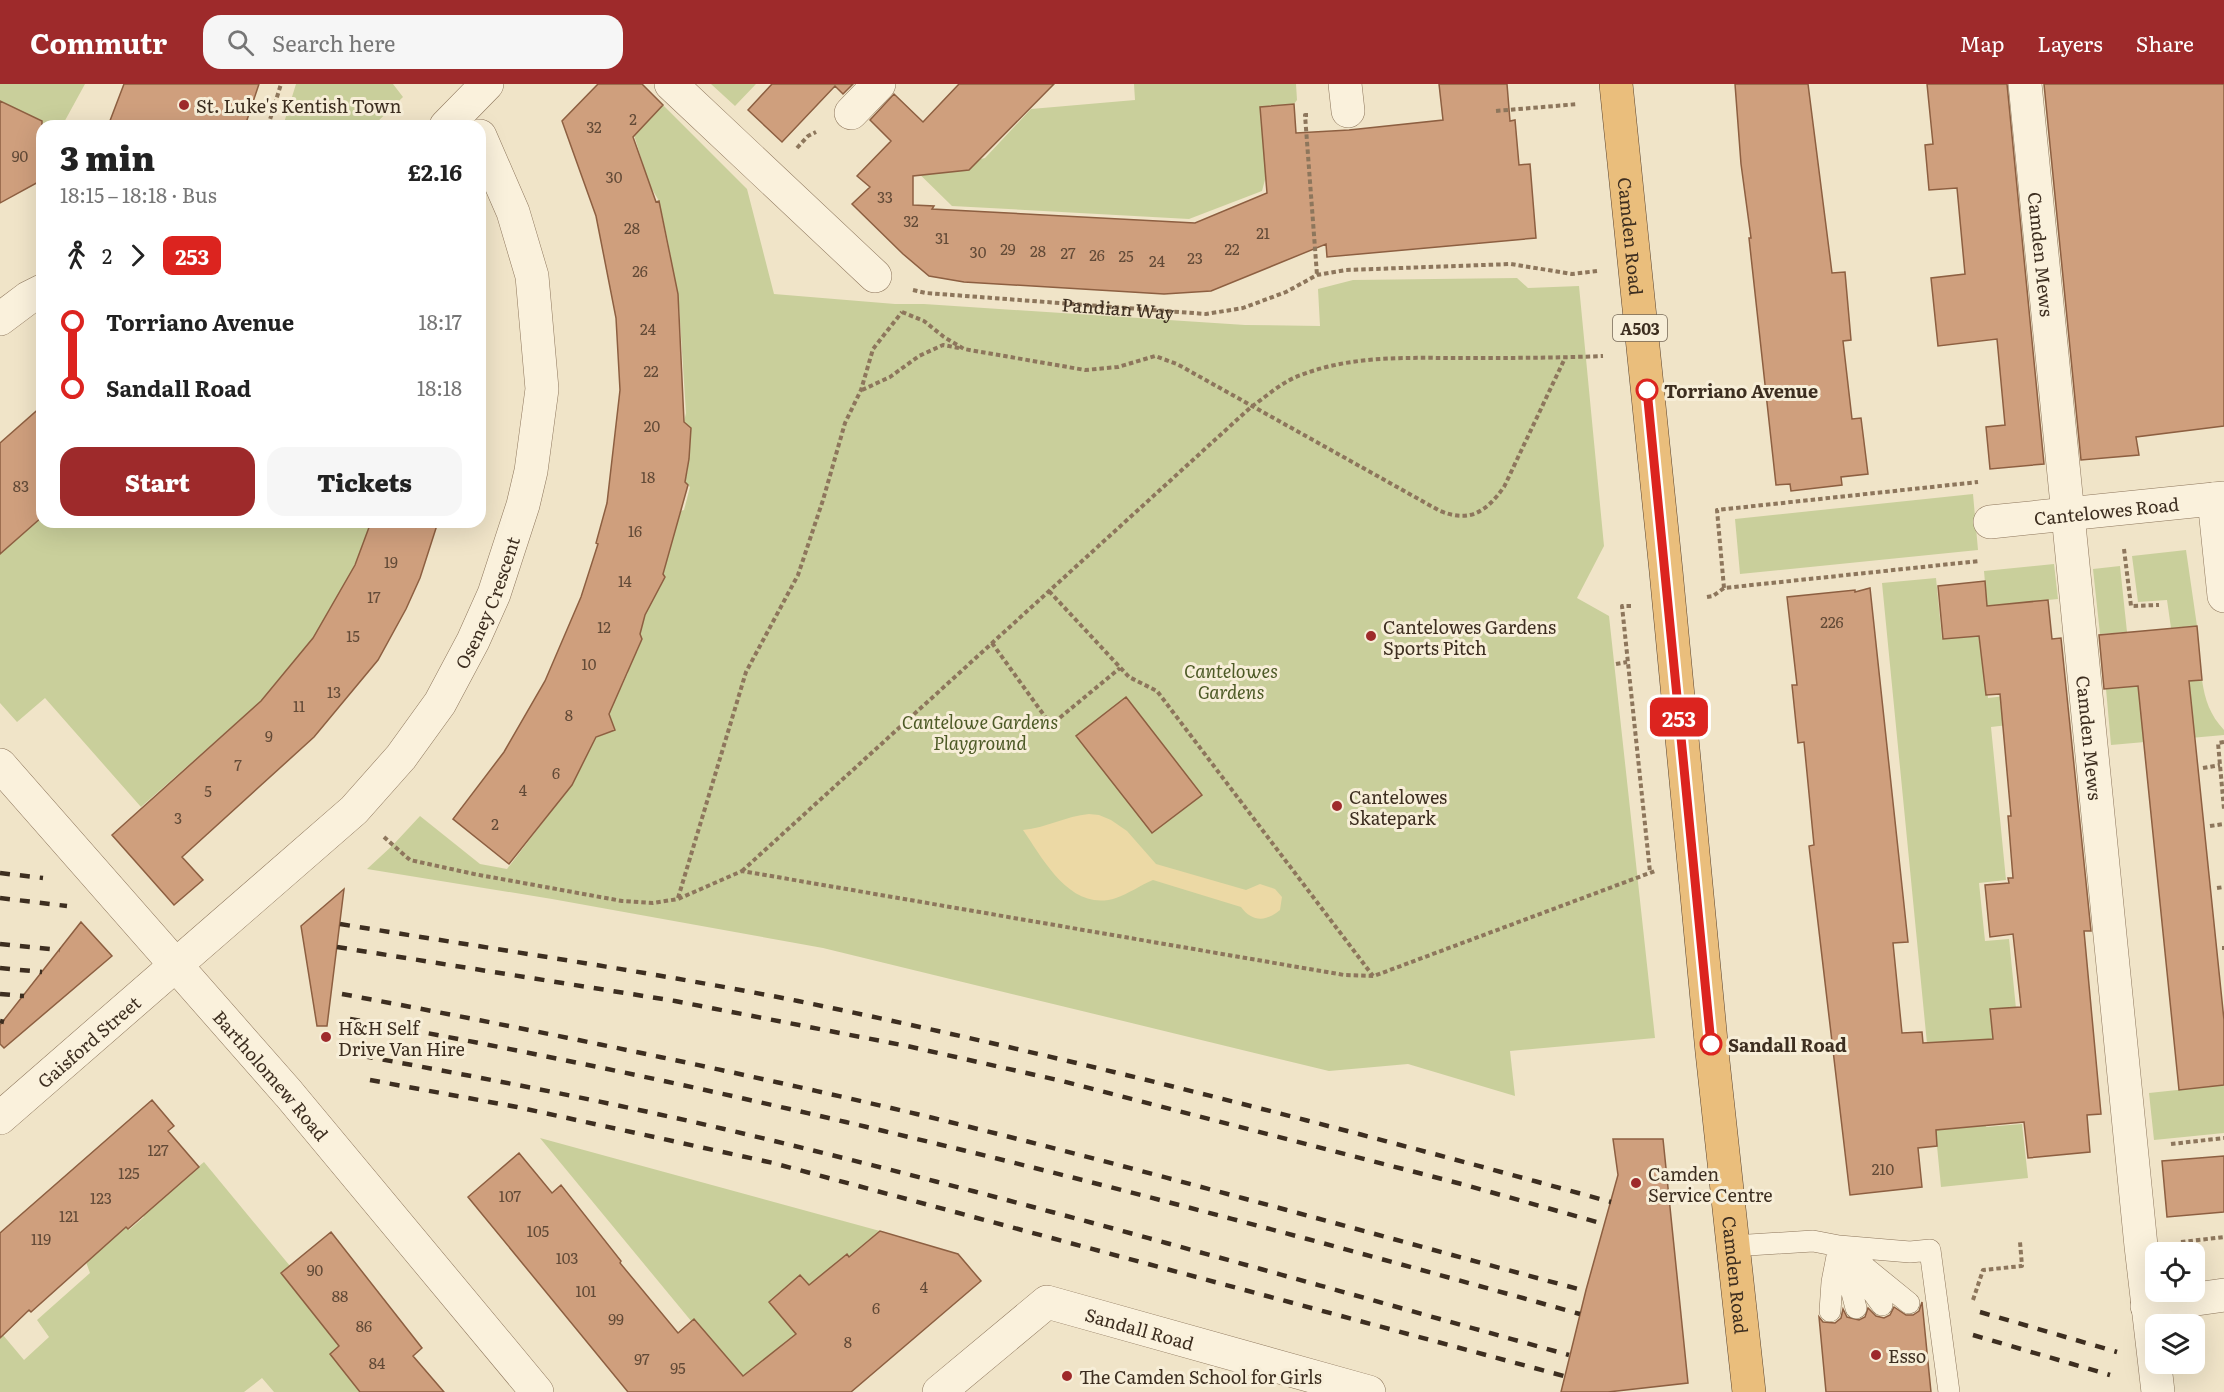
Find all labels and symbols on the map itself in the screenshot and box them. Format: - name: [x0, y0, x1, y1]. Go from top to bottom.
- place label: St. Luke's Kentish Town: [196, 92, 402, 119]
- marker: St. Luke's Kentish Town: [177, 98, 191, 112]
- house number: 2: [629, 107, 637, 130]
- house number: 32: [586, 115, 602, 138]
- house number: 90: [12, 144, 29, 167]
- house number: 30: [606, 165, 623, 188]
- street label: Camden Road: [1612, 176, 1651, 297]
- house number: 33: [877, 185, 893, 208]
- street label: Camden Mews: [2022, 190, 2062, 318]
- house number: 32: [903, 209, 919, 232]
- house number: 28: [624, 216, 640, 239]
- house number: 21: [1256, 221, 1270, 244]
- house number: 31: [935, 226, 949, 249]
- house number: 29: [1000, 237, 1016, 260]
- house number: 22: [1224, 237, 1240, 260]
- house number: 28: [1030, 239, 1046, 262]
- house number: 30: [970, 240, 987, 263]
- house number: 27: [1060, 241, 1076, 264]
- house number: 26: [1089, 243, 1105, 266]
- house number: 25: [1118, 244, 1134, 267]
- house number: 23: [1187, 246, 1203, 269]
- house number: 24: [1149, 249, 1165, 272]
- house number: 26: [632, 259, 648, 282]
- street label: Pandian Way: [1061, 290, 1176, 325]
- road number: A503: [1613, 315, 1667, 341]
- house number: 24: [640, 317, 656, 340]
- house number: 22: [643, 359, 659, 382]
- place label: Torriano Avenue: [1664, 377, 1818, 404]
- marker: Torriano Avenue: [1636, 379, 1658, 401]
- house number: 20: [644, 414, 660, 437]
- house number: 18: [641, 465, 655, 488]
- house number: 83: [13, 474, 29, 497]
- street label: Cantelowes Road: [2033, 489, 2180, 531]
- house number: 16: [628, 519, 642, 542]
- street label: Oseney Crescent: [447, 532, 526, 673]
- house number: 19: [384, 550, 398, 573]
- house number: 14: [618, 569, 632, 592]
- house number: 17: [367, 585, 381, 608]
- house number: 226: [1820, 610, 1844, 633]
- place label: Cantelowes Gardens Sports Pitch: [1383, 613, 1556, 661]
- house number: 12: [597, 615, 611, 638]
- house number: 15: [346, 624, 360, 647]
- marker: Cantelowes Gardens Sports Pitch: [1364, 629, 1378, 643]
- house number: 10: [582, 652, 597, 675]
- park label: Cantelowes Gardens: [1184, 657, 1278, 705]
- street label: Camden Mews: [2071, 674, 2110, 801]
- house number: 13: [327, 680, 341, 703]
- house number: 11: [293, 694, 305, 717]
- line badge: 253: [1644, 698, 1714, 736]
- house number: 8: [565, 703, 573, 726]
- park label: Cantelowe Gardens Playground: [902, 708, 1058, 756]
- house number: 9: [265, 724, 273, 747]
- house number: 7: [234, 753, 242, 776]
- house number: 6: [552, 761, 560, 784]
- house number: 4: [519, 778, 527, 801]
- house number: 5: [204, 779, 212, 802]
- place label: Cantelowes Skatepark: [1349, 783, 1447, 831]
- marker: Cantelowes Skatepark: [1330, 799, 1344, 813]
- house number: 3: [174, 806, 182, 829]
- house number: 2: [491, 812, 499, 835]
- street label: Gaisford Street: [31, 988, 146, 1094]
- street label: Bartholomew Road: [207, 1004, 336, 1146]
- place label: H&H Self Drive Van Hire: [338, 1014, 465, 1062]
- marker: H&H Self Drive Van Hire: [319, 1030, 333, 1044]
- place label: Sandall Road: [1728, 1031, 1847, 1058]
- marker: Sandall Road: [1700, 1033, 1722, 1055]
- house number: 127: [147, 1138, 169, 1161]
- house number: 210: [1872, 1157, 1895, 1180]
- place label: Camden Service Centre: [1648, 1160, 1773, 1208]
- house number: 125: [118, 1161, 140, 1184]
- marker: Camden Service Centre: [1629, 1176, 1643, 1190]
- house number: 107: [499, 1184, 522, 1207]
- house number: 123: [90, 1186, 112, 1209]
- house number: 121: [59, 1204, 79, 1227]
- street label: Camden Road: [1716, 1215, 1756, 1335]
- house number: 105: [527, 1219, 550, 1242]
- house number: 119: [31, 1227, 51, 1250]
- house number: 103: [556, 1246, 578, 1269]
- house number: 90: [307, 1258, 324, 1281]
- house number: 4: [920, 1275, 928, 1298]
- house number: 101: [576, 1279, 596, 1302]
- house number: 88: [332, 1284, 348, 1307]
- house number: 6: [872, 1296, 880, 1319]
- street label: Sandall Road: [1082, 1300, 1197, 1356]
- house number: 99: [608, 1307, 624, 1330]
- house number: 86: [356, 1314, 372, 1337]
- house number: 8: [844, 1330, 852, 1353]
- place label: Esso: [1888, 1342, 1926, 1369]
- house number: 97: [634, 1347, 650, 1370]
- marker: Esso: [1869, 1348, 1883, 1362]
- house number: 84: [369, 1351, 385, 1374]
- house number: 95: [670, 1356, 686, 1379]
- place label: The Camden School for Girls: [1079, 1363, 1322, 1390]
- marker: The Camden School for Girls: [1060, 1369, 1074, 1383]

